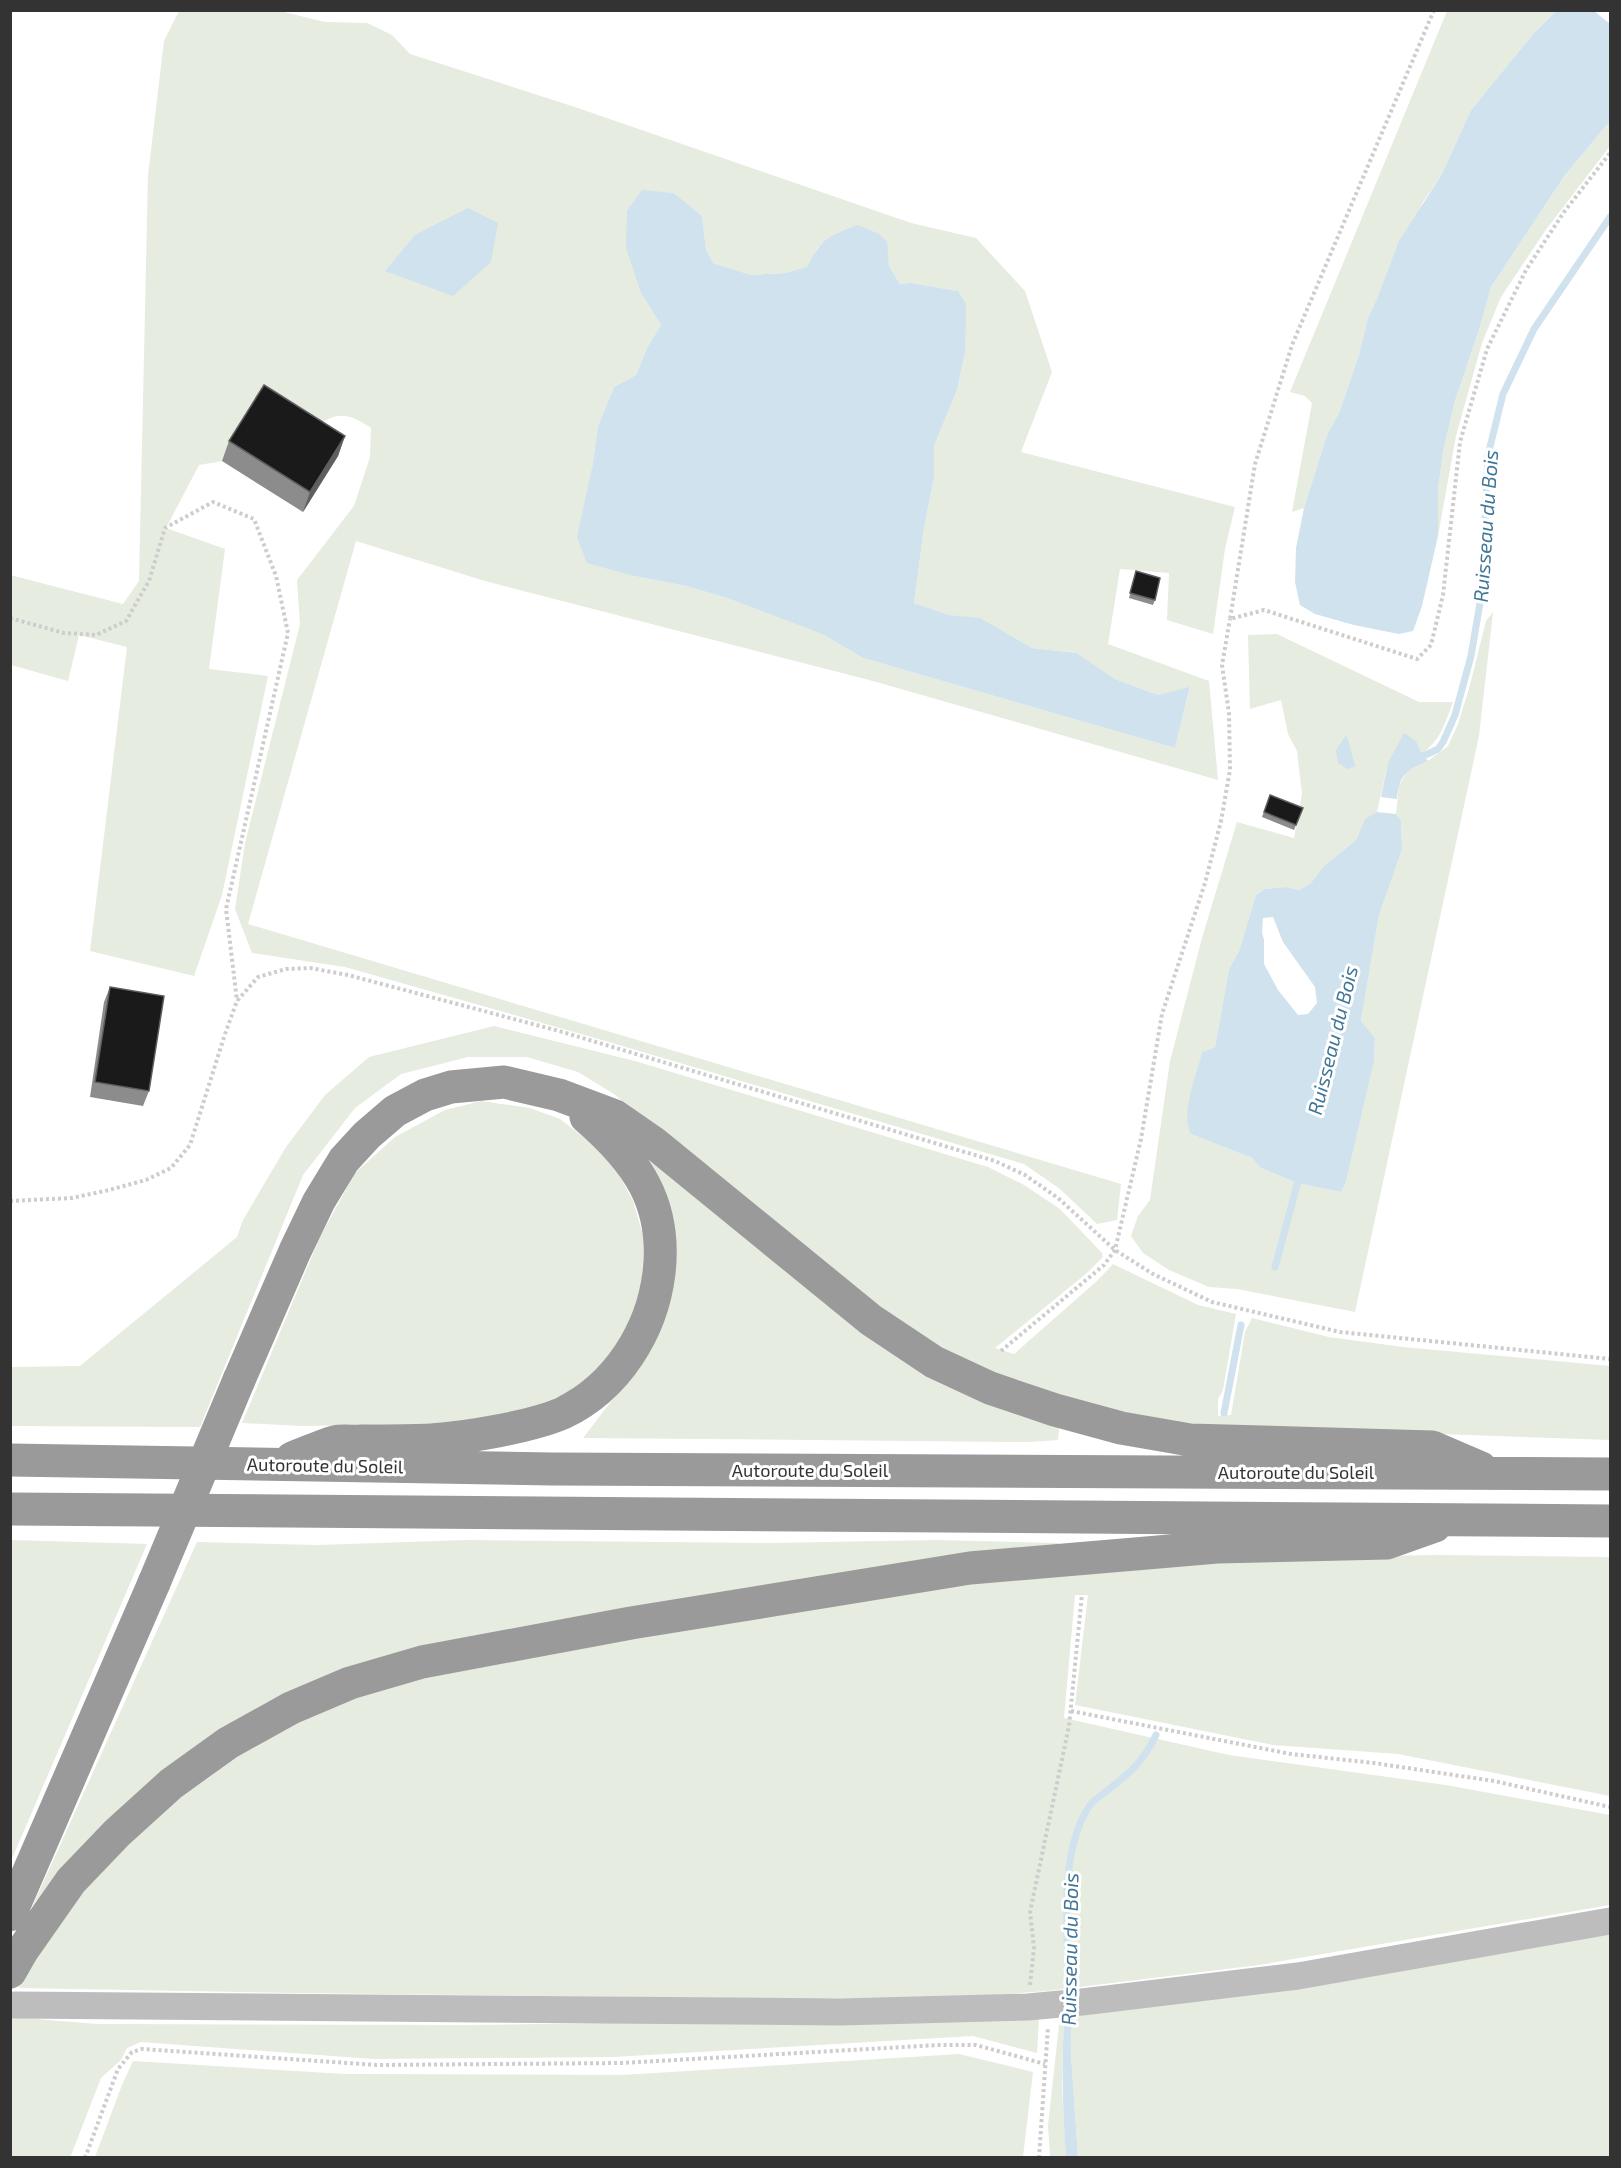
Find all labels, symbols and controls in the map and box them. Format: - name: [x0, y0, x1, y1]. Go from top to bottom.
- water label: Ruisseau du Bois: [1468, 449, 1502, 603]
- water label: Ruisseau du Bois: [1302, 963, 1362, 1117]
- street label: Autoroute du Soleil: [247, 1453, 404, 1477]
- street label: Autoroute du Soleil: [732, 1459, 889, 1481]
- street label: Autoroute du Soleil: [1218, 1461, 1375, 1483]
- water label: Ruisseau du Bois: [1056, 1872, 1082, 2026]

